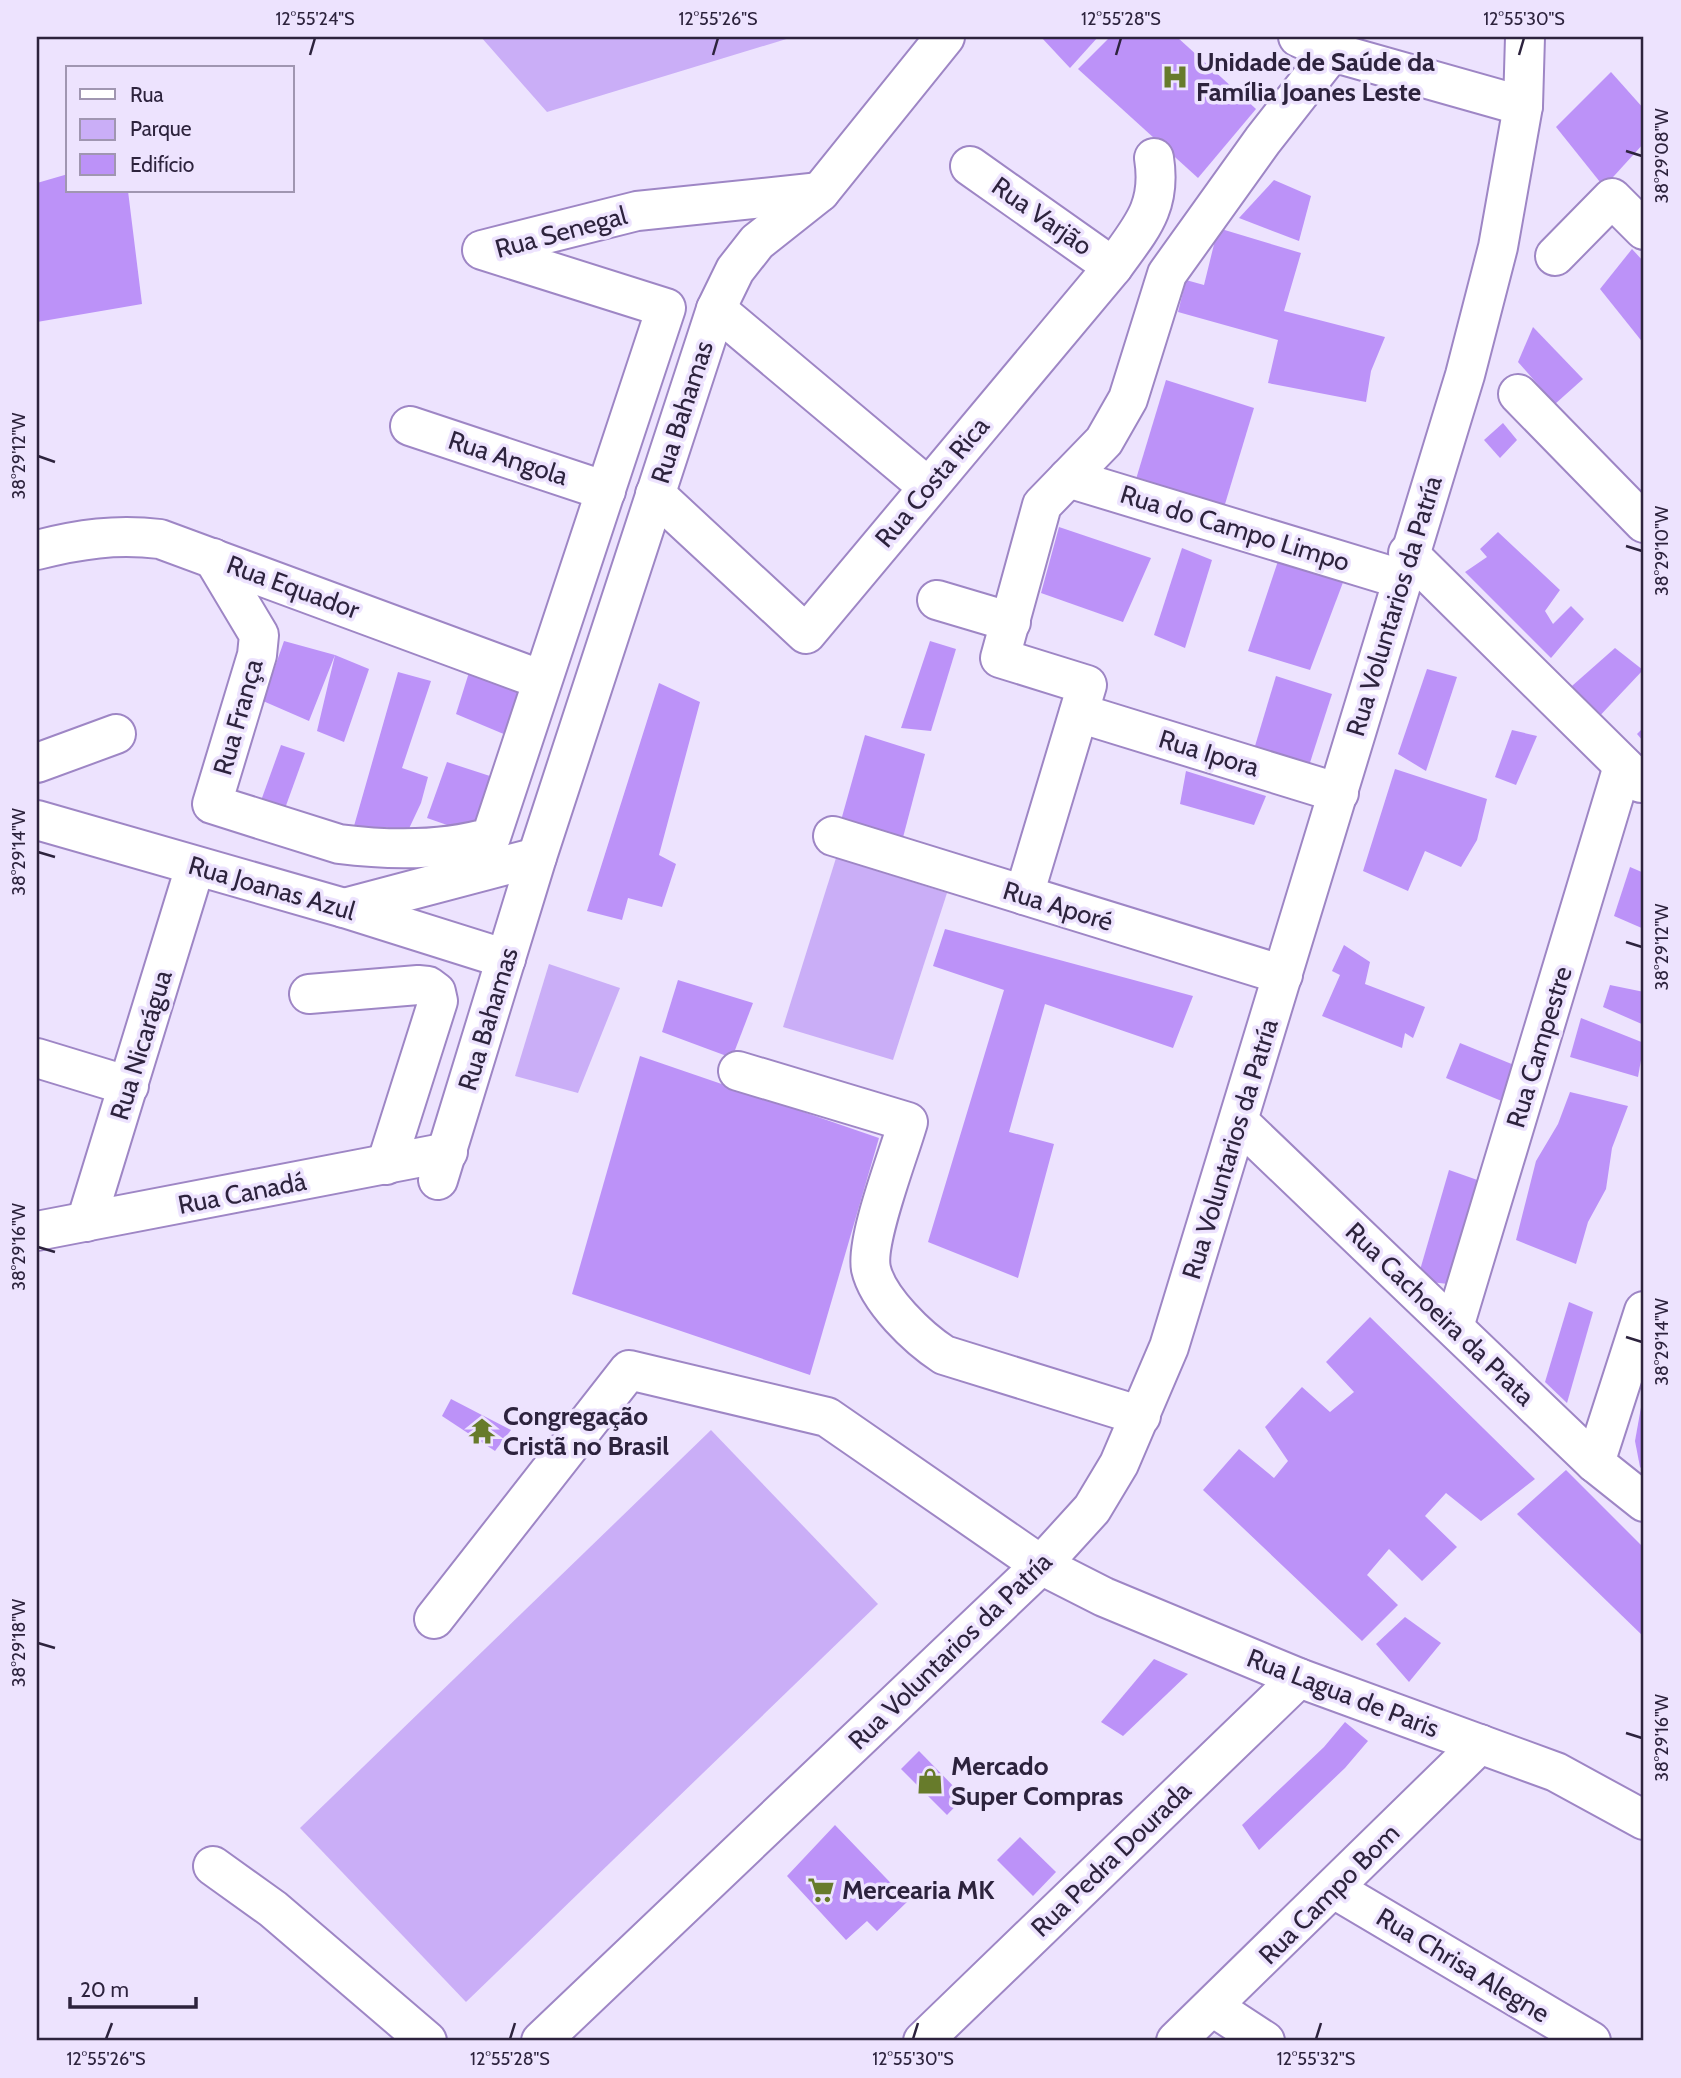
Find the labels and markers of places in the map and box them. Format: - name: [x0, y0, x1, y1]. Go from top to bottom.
- place label: Unidade de Saúde da Família Joanes Leste: [1196, 46, 1435, 108]
- hospital icon: Unidade de Saúde da Família Joanes Leste: [1160, 62, 1190, 92]
- place label: Congregação Cristã no Brasil: [503, 1400, 669, 1462]
- temple icon: Congregação Cristã no Brasil: [467, 1416, 497, 1446]
- place label: Mercado Super Compras: [951, 1750, 1123, 1812]
- shop icon: Mercado Super Compras: [915, 1766, 945, 1796]
- place label: Mercearia MK: [842, 1874, 995, 1906]
- supermarket icon: Mercearia MK: [806, 1875, 836, 1905]

